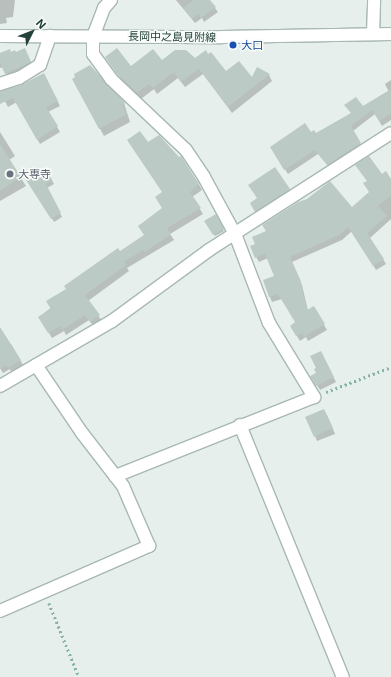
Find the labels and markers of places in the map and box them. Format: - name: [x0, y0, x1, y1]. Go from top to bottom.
- place label: 大口: [241, 38, 263, 52]
- marker: 大口: [228, 40, 238, 50]
- place label: 大専寺: [18, 167, 51, 181]
- marker: 大専寺: [5, 169, 15, 179]

